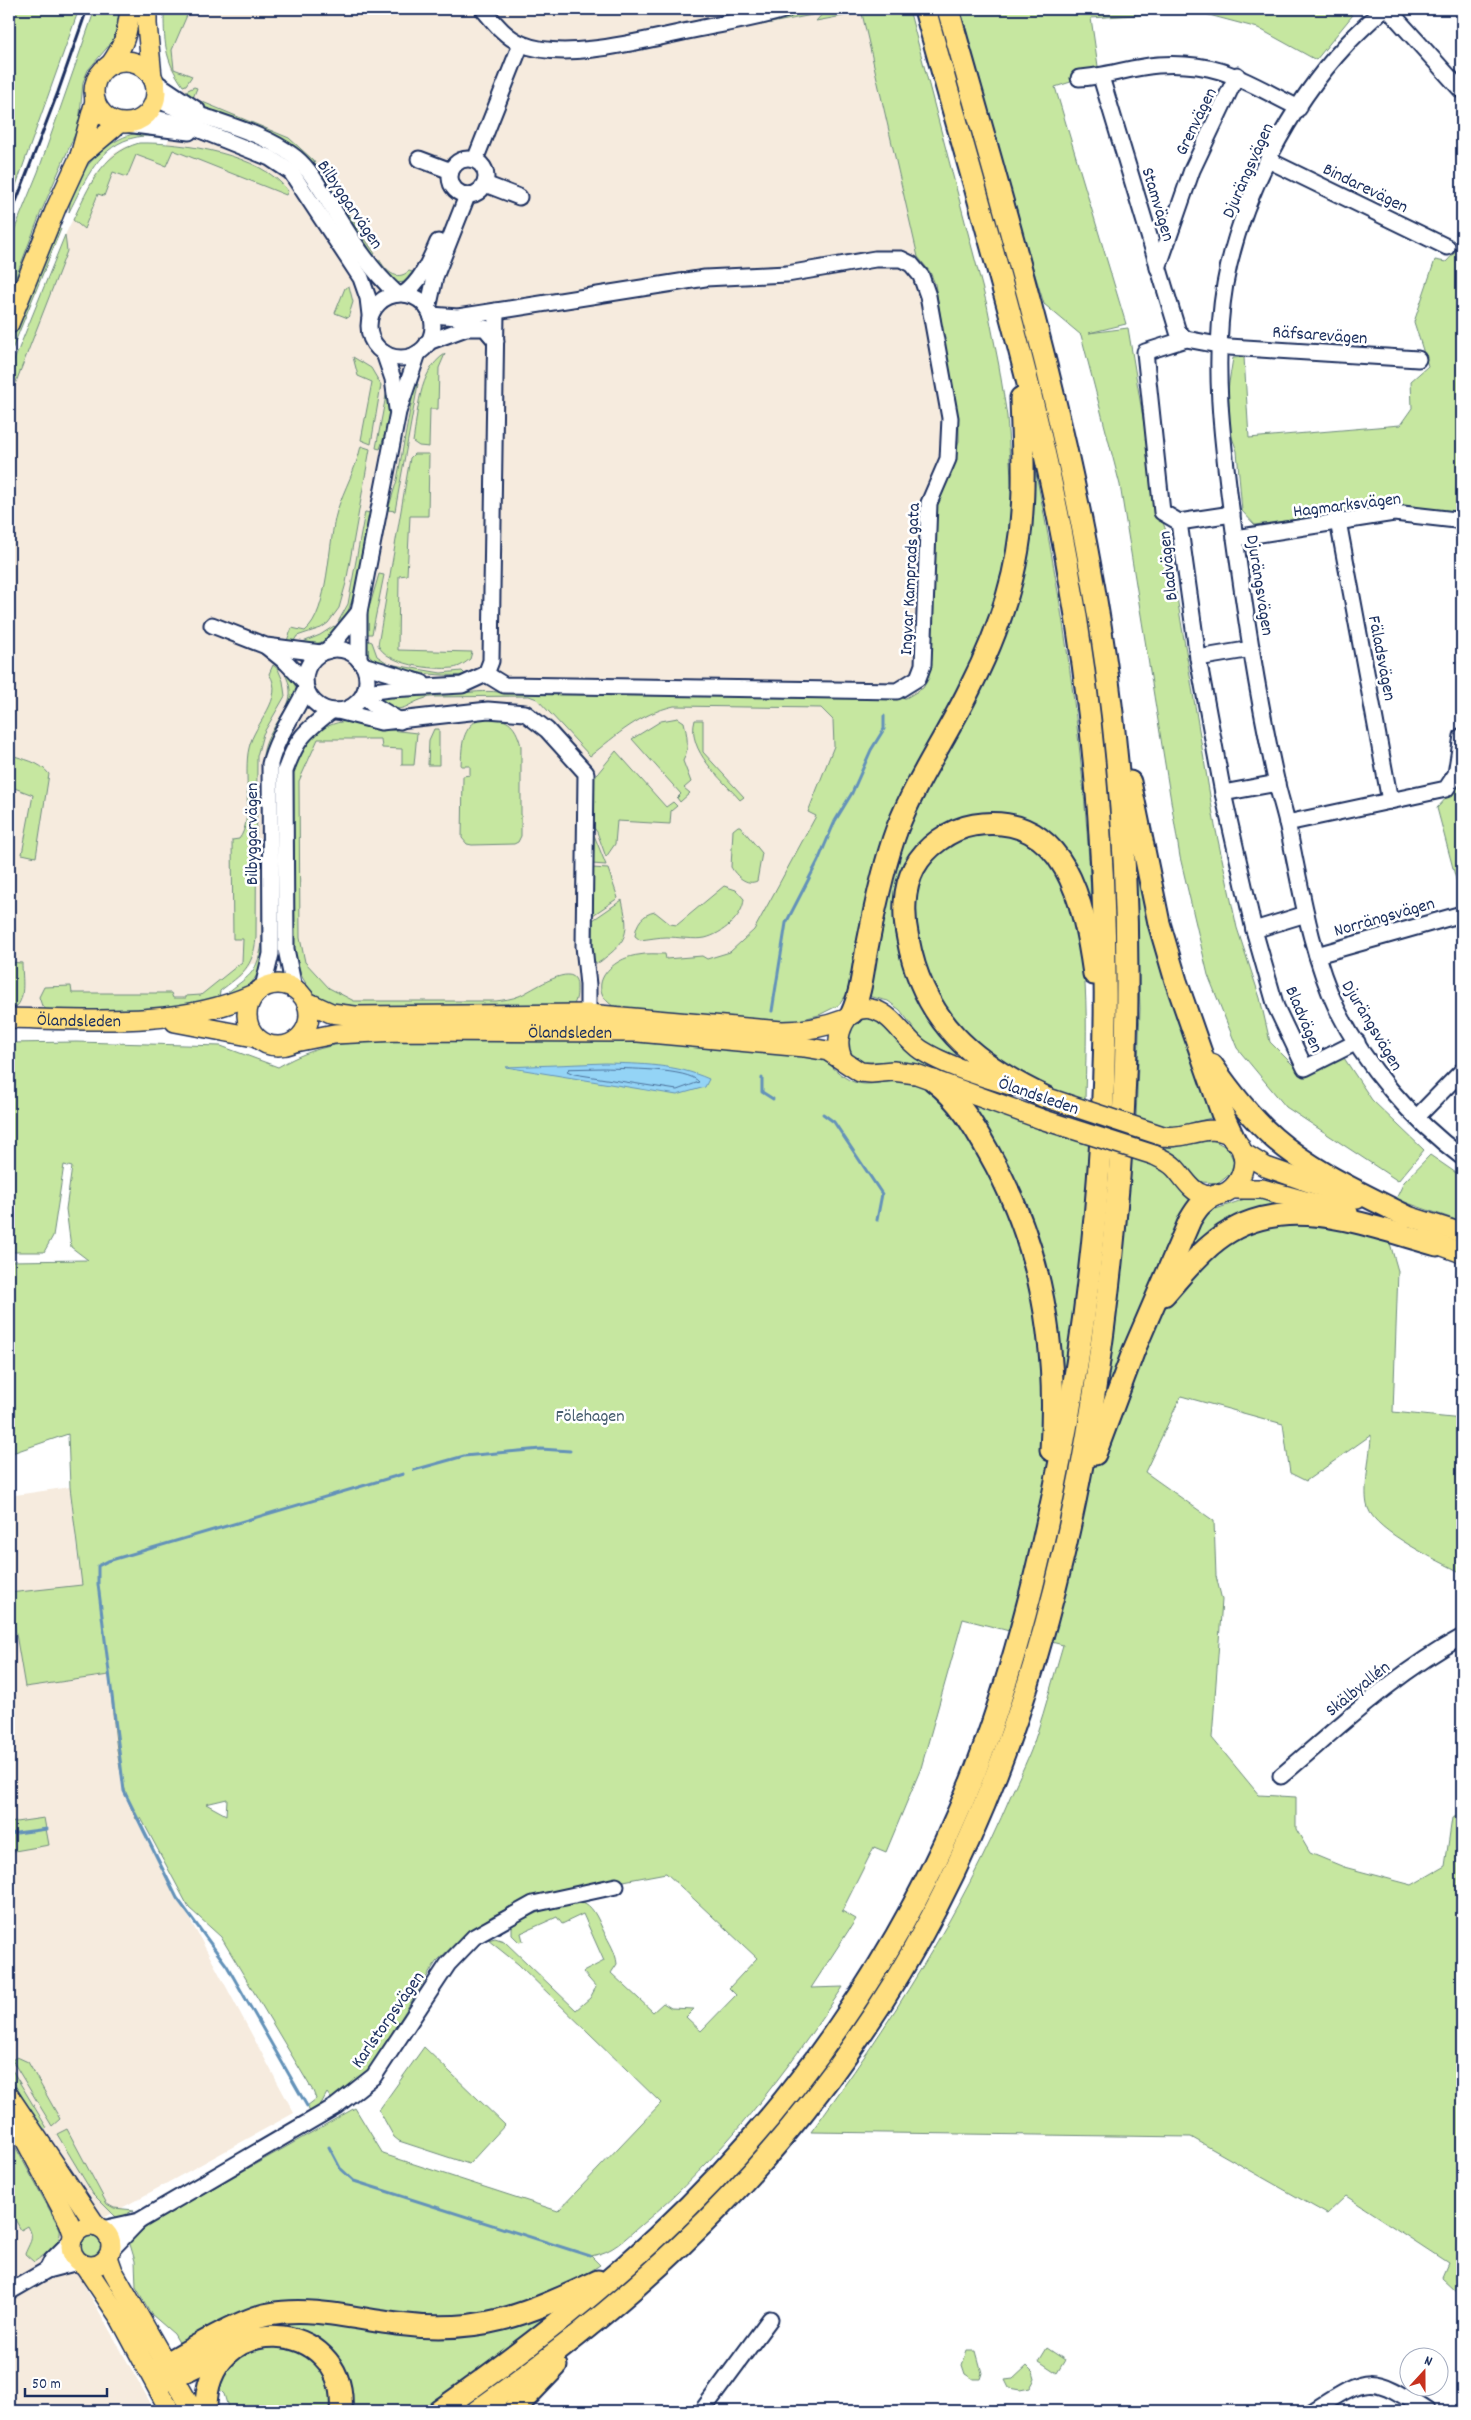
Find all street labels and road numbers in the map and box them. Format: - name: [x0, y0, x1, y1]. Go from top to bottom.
- street label: Grenvägen: [1170, 84, 1224, 160]
- street label: Djurängsvägen: [1217, 119, 1281, 223]
- street label: Bilbyggarvägen: [310, 156, 388, 255]
- street label: Bindarevägen: [1318, 158, 1412, 221]
- street label: Stamvägen: [1134, 165, 1180, 245]
- street label: Räfsarevägen: [1271, 321, 1368, 352]
- street label: Hagmarksvägen: [1292, 487, 1403, 526]
- street label: Ingvar Kamprads gata: [895, 502, 928, 656]
- street label: Bladvägen: [1153, 529, 1186, 602]
- street label: Djurängsvägen: [1238, 533, 1279, 638]
- street label: Fäladsvägen: [1360, 614, 1401, 703]
- street label: Bilbyggarvägen: [241, 783, 266, 885]
- street label: Norrängsvägen: [1331, 892, 1438, 945]
- street label: Djurängsvägen: [1334, 976, 1408, 1076]
- street label: Bladvägen: [1277, 983, 1328, 1057]
- street label: Ölandsleden: [36, 1009, 121, 1035]
- street label: Ölandsleden: [528, 1022, 612, 1047]
- street label: Ölandsleden: [995, 1072, 1082, 1123]
- street label: Skälbyallén: [1321, 1656, 1396, 1724]
- street label: Karlstorpsvägen: [346, 1967, 432, 2074]

